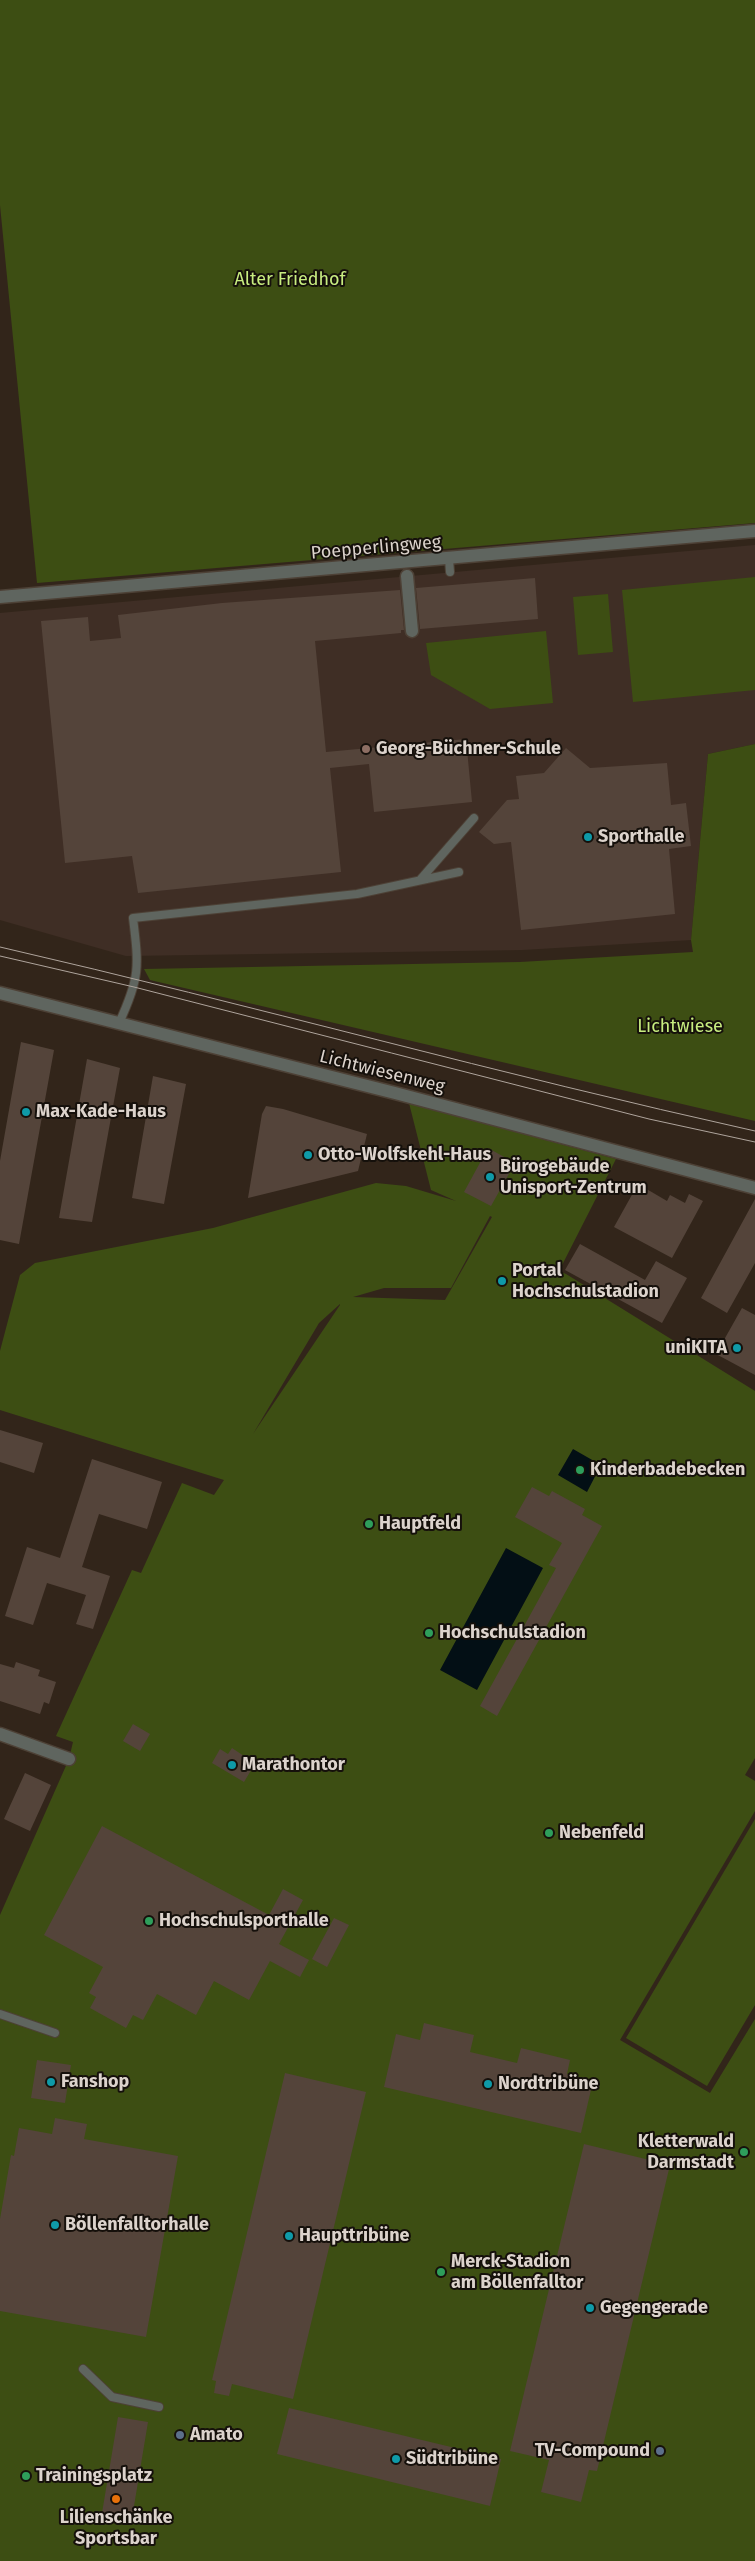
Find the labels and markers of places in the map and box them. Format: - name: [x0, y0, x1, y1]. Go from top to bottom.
- place label: Georg-Büchner-Schule: [376, 738, 561, 760]
- marker: Georg-Büchner-Schule: [360, 743, 372, 755]
- place label: Sporthalle: [598, 826, 684, 848]
- marker: Sporthalle: [582, 831, 594, 843]
- place label: Max-Kade-Haus: [36, 1101, 166, 1123]
- marker: Max-Kade-Haus: [20, 1106, 32, 1118]
- place label: Otto-Wolfskehl-Haus: [318, 1144, 491, 1166]
- marker: Otto-Wolfskehl-Haus: [302, 1149, 314, 1161]
- place label: Bürogebäude Unisport-Zentrum: [500, 1156, 647, 1198]
- marker: Bürogebäude Unisport-Zentrum: [484, 1171, 496, 1183]
- place label: Portal Hochschulstadion: [512, 1260, 659, 1302]
- marker: Portal Hochschulstadion: [496, 1275, 508, 1287]
- place label: uniKITA: [665, 1337, 727, 1359]
- marker: uniKITA: [731, 1342, 743, 1354]
- place label: Kinderbadebecken: [590, 1459, 745, 1481]
- marker: Kinderbadebecken: [574, 1464, 586, 1476]
- place label: Hauptfeld: [379, 1513, 461, 1535]
- marker: Hauptfeld: [363, 1518, 375, 1530]
- place label: Hochschulstadion: [439, 1622, 586, 1644]
- marker: Hochschulstadion: [423, 1627, 435, 1639]
- place label: Marathontor: [242, 1754, 345, 1776]
- marker: Marathontor: [226, 1759, 238, 1771]
- place label: Nebenfeld: [559, 1822, 644, 1844]
- marker: Nebenfeld: [543, 1827, 555, 1839]
- place label: Hochschulsporthalle: [159, 1910, 329, 1932]
- marker: Hochschulsporthalle: [143, 1915, 155, 1927]
- place label: Fanshop: [61, 2071, 129, 2093]
- place label: Nordtribüne: [498, 2073, 599, 2095]
- marker: Fanshop: [45, 2076, 57, 2088]
- marker: Nordtribüne: [482, 2078, 494, 2090]
- place label: Kletterwald Darmstadt: [638, 2131, 734, 2174]
- marker: Kletterwald Darmstadt: [738, 2146, 750, 2158]
- place label: Böllenfalltorhalle: [65, 2214, 209, 2236]
- marker: Böllenfalltorhalle: [49, 2219, 61, 2231]
- place label: Haupttribüne: [299, 2225, 409, 2247]
- marker: Haupttribüne: [283, 2230, 295, 2242]
- place label: Merck-Stadion am Böllenfalltor: [451, 2251, 584, 2294]
- marker: Merck-Stadion am Böllenfalltor: [435, 2266, 447, 2278]
- place label: Gegengerade: [600, 2297, 708, 2319]
- marker: Gegengerade: [584, 2302, 596, 2314]
- place label: Amato: [190, 2424, 243, 2446]
- marker: Amato: [174, 2429, 186, 2441]
- place label: TV-Compound: [535, 2440, 650, 2462]
- marker: TV-Compound: [654, 2445, 666, 2457]
- place label: Südtribüne: [406, 2448, 498, 2470]
- marker: Südtribüne: [390, 2453, 402, 2465]
- place label: Trainingsplatz: [36, 2465, 152, 2487]
- marker: Trainingsplatz: [20, 2470, 32, 2482]
- marker: Lilienschänke Sportsbar: [110, 2493, 122, 2505]
- place label: Lilienschänke Sportsbar: [60, 2507, 172, 2550]

